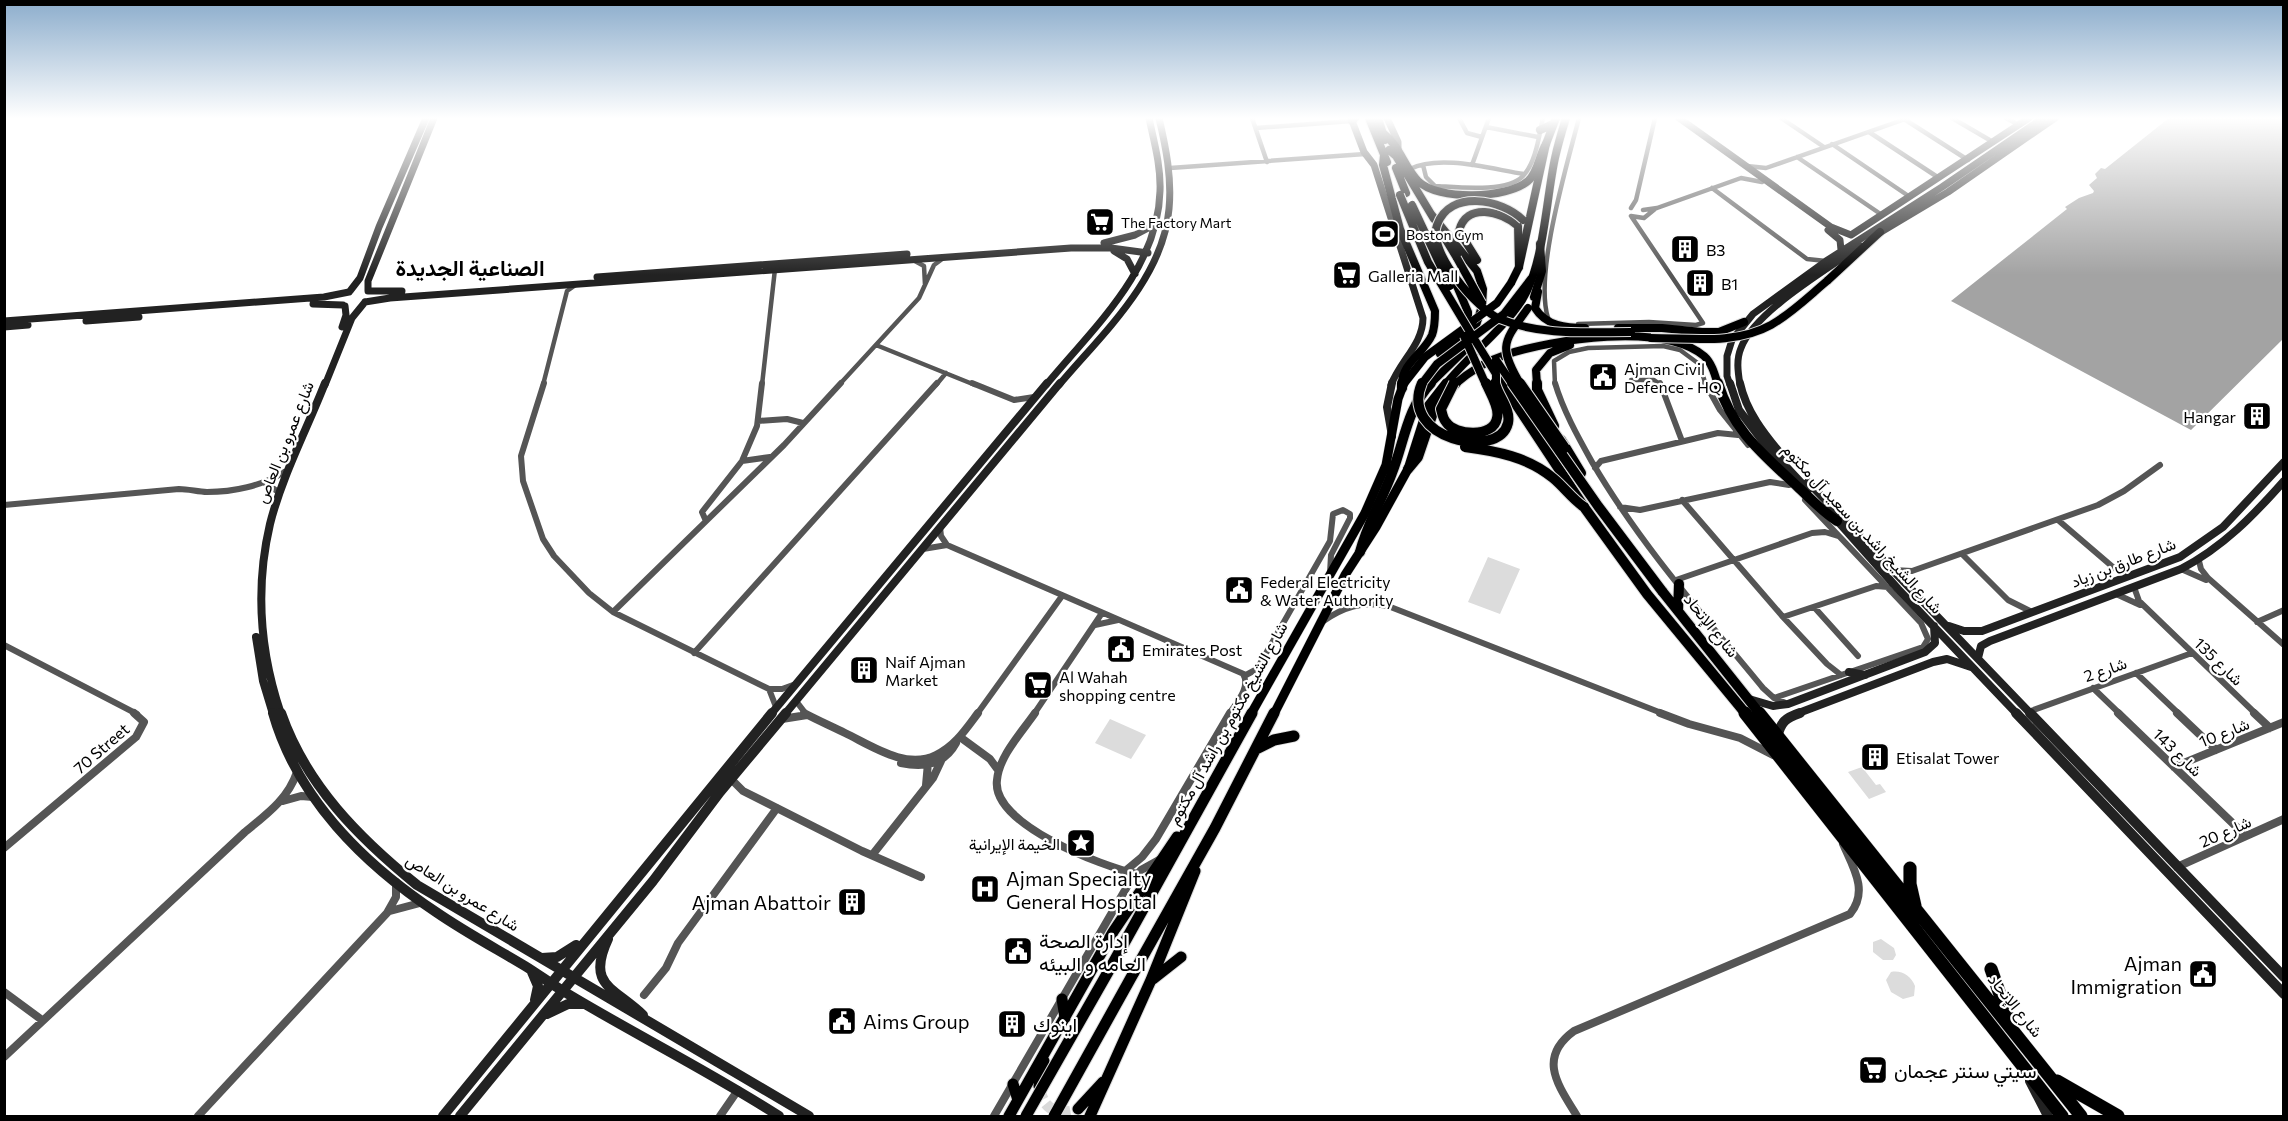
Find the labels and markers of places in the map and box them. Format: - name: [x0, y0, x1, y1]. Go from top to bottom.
- supermarket icon: The Factory Mart: [1084, 206, 1116, 238]
- place label: The Factory Mart: [1121, 214, 1232, 231]
- sports icon: Boston Gym: [1369, 218, 1401, 250]
- place label: Boston Gym: [1406, 226, 1484, 243]
- building icon: B3: [1669, 233, 1701, 265]
- place label: B3: [1706, 240, 1725, 259]
- supermarket icon: Galleria Mall: [1331, 259, 1363, 291]
- place label: Galleria Mall: [1368, 266, 1458, 285]
- building icon: B1: [1684, 267, 1716, 299]
- place label: B1: [1721, 274, 1738, 293]
- place label: Ajman Civil Defence - HQ: [1624, 359, 1722, 396]
- public building icon: Ajman Civil Defence - HQ: [1587, 361, 1619, 393]
- building icon: Hangar: [2241, 400, 2273, 432]
- place label: Hangar: [2183, 407, 2237, 426]
- place label: Federal Electricity & Water Authority: [1260, 572, 1393, 609]
- public building icon: Federal Electricity & Water Authority: [1223, 574, 1255, 606]
- public building icon: Emirates Post: [1105, 633, 1137, 665]
- place label: Emirates Post: [1142, 640, 1243, 659]
- place label: Naif Ajman Market: [885, 652, 966, 689]
- building icon: Naif Ajman Market: [848, 654, 880, 686]
- place label: Al Wahah shopping centre: [1059, 667, 1176, 704]
- supermarket icon: Al Wahah shopping centre: [1022, 669, 1054, 701]
- building icon: Etisalat Tower: [1859, 741, 1891, 773]
- place label: Etisalat Tower: [1896, 748, 2000, 767]
- place icon: الخيمة الإيرانية: [1065, 827, 1097, 859]
- place label: الخيمة الإيرانية: [969, 834, 1060, 855]
- place label: Ajman Specialty General Hospital: [1006, 866, 1157, 913]
- hospital icon: Ajman Specialty General Hospital: [969, 873, 1001, 905]
- building icon: Ajman Abattoir: [836, 886, 868, 918]
- place label: Ajman Abattoir: [691, 890, 831, 914]
- place label: إدارة الصحة العامه و البيئه: [1039, 928, 1146, 977]
- public building icon: إدارة الصحة العامه و البيئه: [1002, 935, 1034, 967]
- place label: Ajman Immigration: [2071, 951, 2182, 998]
- public building icon: Ajman Immigration: [2187, 958, 2219, 990]
- public building icon: Aims Group: [826, 1005, 858, 1037]
- building icon: اينوك: [996, 1008, 1028, 1040]
- place label: Aims Group: [863, 1009, 970, 1033]
- place label: اينوك: [1033, 1012, 1077, 1038]
- supermarket icon: سيتي سنتر عجمان: [1857, 1054, 1889, 1086]
- place label: سيتي سنتر عجمان: [1894, 1058, 2037, 1088]

